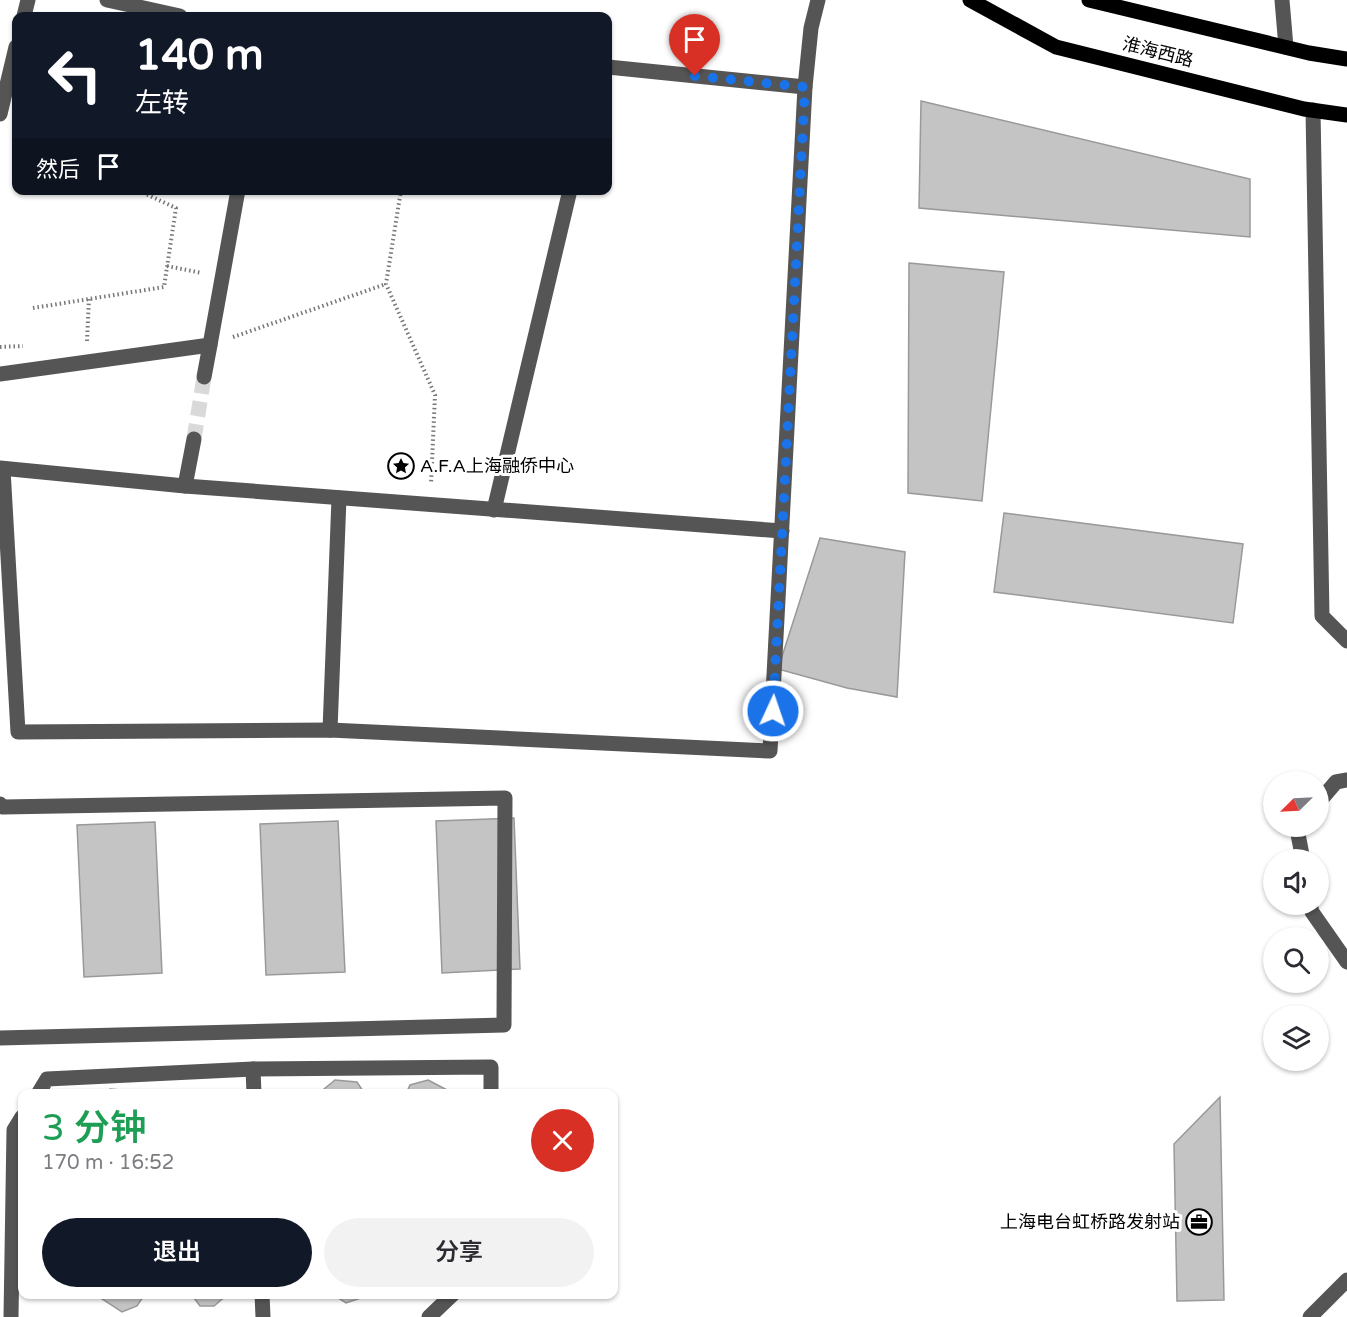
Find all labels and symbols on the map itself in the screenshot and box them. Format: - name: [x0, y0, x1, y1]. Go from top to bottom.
- pin: [669, 14, 720, 76]
- street label: 淮海西路: [1120, 33, 1196, 71]
- place icon: A.F.A上海融侨中心: [386, 451, 416, 481]
- place label: A.F.A上海融侨中心: [420, 455, 574, 477]
- position arrow: [741, 679, 805, 743]
- north arrow: [1263, 771, 1329, 837]
- office icon: 上海电台虹桥路发射站: [1184, 1207, 1214, 1237]
- place label: 上海电台虹桥路发射站: [1000, 1211, 1180, 1233]

